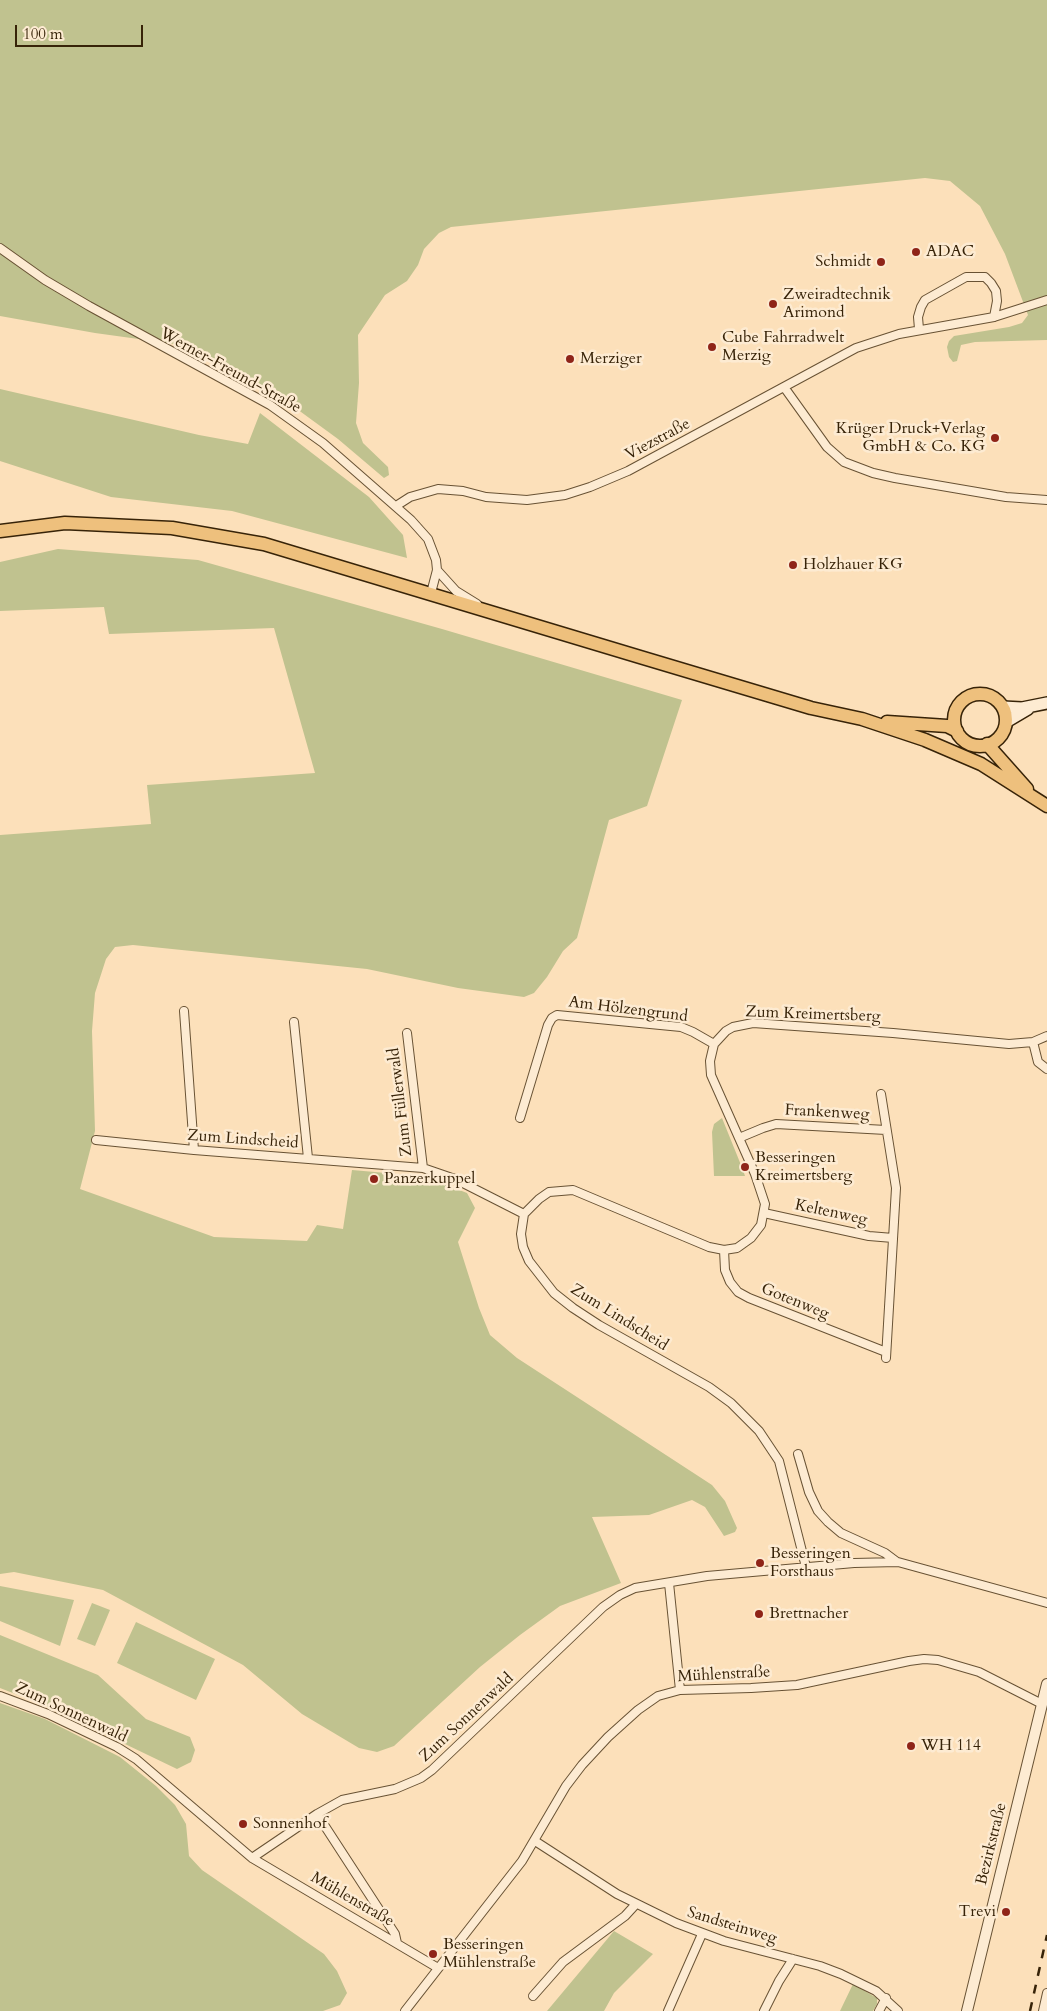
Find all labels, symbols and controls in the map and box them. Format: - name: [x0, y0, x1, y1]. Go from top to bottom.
- scale bar: [18, 15, 145, 47]
- text: 100 m: [23, 24, 63, 44]
- place label: ADAC: [926, 242, 974, 262]
- marker: ADAC: [910, 246, 922, 258]
- place label: Schmidt: [815, 252, 871, 272]
- marker: Schmidt: [875, 256, 887, 268]
- place label: Zweiradtechnik Arimond: [783, 285, 891, 323]
- marker: Zweiradtechnik Arimond: [767, 298, 779, 310]
- street label: Werner-Freund-Straße: [156, 324, 304, 418]
- place label: Cube Fahrradwelt Merzig: [722, 328, 844, 366]
- marker: Cube Fahrradwelt Merzig: [706, 341, 718, 353]
- place label: Merziger: [580, 349, 642, 369]
- marker: Merziger: [564, 353, 576, 365]
- street label: Viezstraße: [622, 415, 694, 465]
- place label: Krüger Druck+Verlag GmbH & Co. KG: [836, 419, 985, 457]
- marker: Krüger Druck+Verlag GmbH & Co. KG: [989, 432, 1001, 444]
- place label: Holzhauer KG: [803, 555, 903, 575]
- marker: Holzhauer KG: [787, 559, 799, 571]
- street label: Am Hölzengrund: [567, 993, 689, 1027]
- street label: Zum Kreimertsberg: [745, 1003, 881, 1027]
- street label: Zum Füllerwald: [385, 1047, 417, 1157]
- street label: Frankenweg: [784, 1101, 870, 1125]
- street label: Zum Lindscheid: [187, 1127, 299, 1153]
- place label: Besseringen Kreimertsberg: [755, 1148, 852, 1186]
- marker: Besseringen Kreimertsberg: [739, 1161, 751, 1173]
- place label: Panzerkuppel: [384, 1169, 475, 1189]
- marker: Panzerkuppel: [368, 1173, 380, 1185]
- street label: Keltenweg: [793, 1196, 869, 1230]
- street label: Zum Lindscheid: [567, 1280, 671, 1356]
- street label: Gotenweg: [758, 1280, 832, 1324]
- place label: Besseringen Forsthaus: [770, 1544, 851, 1582]
- marker: Besseringen Forsthaus: [754, 1557, 766, 1569]
- place label: Brettnacher: [769, 1604, 848, 1624]
- marker: Brettnacher: [753, 1608, 765, 1620]
- street label: Mühlenstraße: [677, 1663, 771, 1687]
- street label: Zum Sonnenwald: [416, 1670, 518, 1766]
- street label: Zum Sonnenwald: [12, 1679, 130, 1747]
- place label: WH 114: [921, 1736, 981, 1756]
- marker: WH 114: [905, 1740, 917, 1752]
- street label: Bezirkstraße: [973, 1801, 1011, 1887]
- place label: Sonnenhof: [253, 1814, 327, 1834]
- marker: Sonnenhof: [237, 1818, 249, 1830]
- street label: Mühlenstraße: [307, 1868, 397, 1932]
- place label: Trevi: [959, 1902, 996, 1922]
- street label: Sandsteinweg: [685, 1903, 779, 1949]
- marker: Trevi: [1000, 1906, 1012, 1918]
- place label: Besseringen Mühlenstraße: [443, 1935, 536, 1973]
- marker: Besseringen Mühlenstraße: [427, 1948, 439, 1960]

